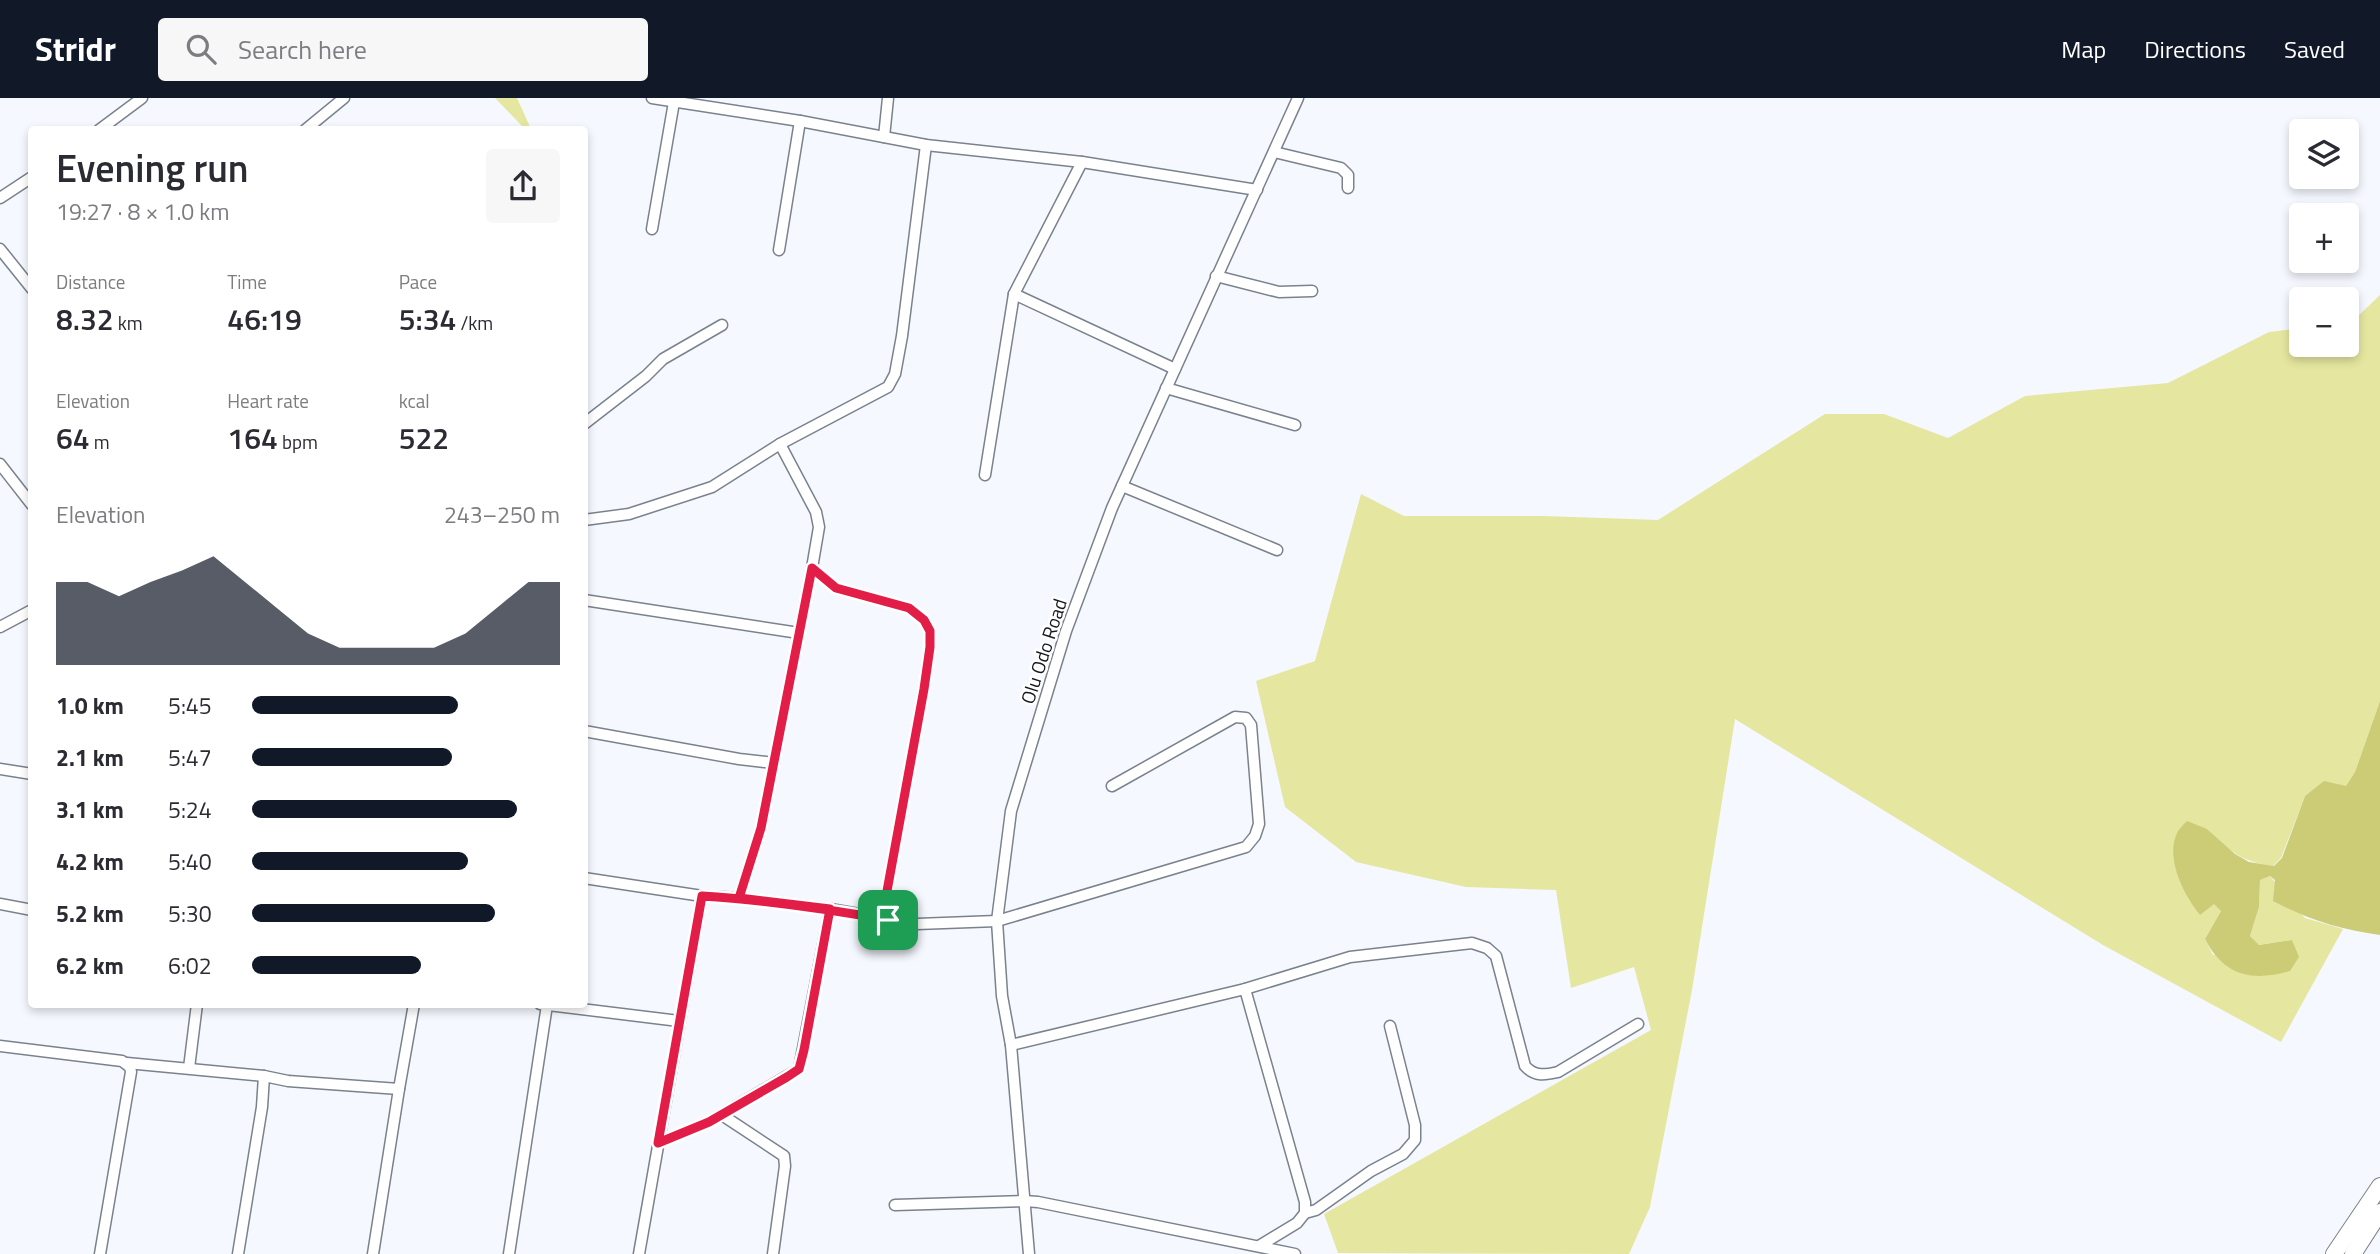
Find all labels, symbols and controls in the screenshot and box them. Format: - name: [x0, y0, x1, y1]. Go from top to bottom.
- search box: [158, 18, 648, 81]
- text: Stridr: [35, 24, 116, 74]
- icon: search: [182, 30, 220, 68]
- text: Search here: [238, 30, 367, 69]
- text: Map: [2061, 31, 2106, 67]
- text: Directions: [2144, 31, 2246, 67]
- text: Saved: [2284, 31, 2345, 67]
- map controls: [2289, 119, 2359, 357]
- button: layers: [2289, 119, 2359, 189]
- text: Evening run: [56, 139, 249, 197]
- button: share: [486, 149, 560, 223]
- text: 19:27 · 8 × 1.0 km: [56, 194, 230, 229]
- button: +: [2289, 203, 2359, 273]
- text: Distance: [56, 267, 125, 296]
- text: Time: [227, 267, 267, 296]
- text: Pace: [399, 267, 437, 296]
- button: −: [2289, 287, 2359, 357]
- text: 8.32: [56, 296, 114, 342]
- text: 46:19: [227, 296, 302, 342]
- text: 5:34: [399, 296, 456, 342]
- text: km: [114, 308, 143, 337]
- text: /km: [456, 308, 493, 337]
- text: Elevation: [56, 386, 130, 415]
- text: Heart rate: [227, 386, 309, 415]
- text: kcal: [399, 386, 430, 415]
- text: 64: [56, 415, 90, 461]
- text: 164: [227, 415, 278, 461]
- text: 522: [399, 415, 449, 461]
- text: m: [90, 427, 110, 456]
- text: bpm: [278, 427, 318, 456]
- text: Elevation: [56, 497, 145, 532]
- text: 243–250 m: [444, 497, 560, 532]
- street label: Olu Odo Road: [1012, 595, 1074, 707]
- text: 1.0 km: [56, 688, 124, 723]
- text: 5:45: [168, 688, 212, 723]
- text: 2.1 km: [56, 740, 124, 775]
- text: 5:47: [168, 740, 212, 775]
- text: 3.1 km: [56, 792, 124, 827]
- text: 5:24: [168, 792, 212, 827]
- text: 4.2 km: [56, 844, 124, 879]
- text: 5:40: [168, 844, 212, 879]
- pin: [858, 890, 918, 950]
- text: 5.2 km: [56, 896, 124, 931]
- text: 5:30: [168, 896, 212, 931]
- icon: arrive: [869, 901, 907, 939]
- text: 6.2 km: [56, 948, 124, 983]
- text: 6:02: [168, 948, 212, 983]

